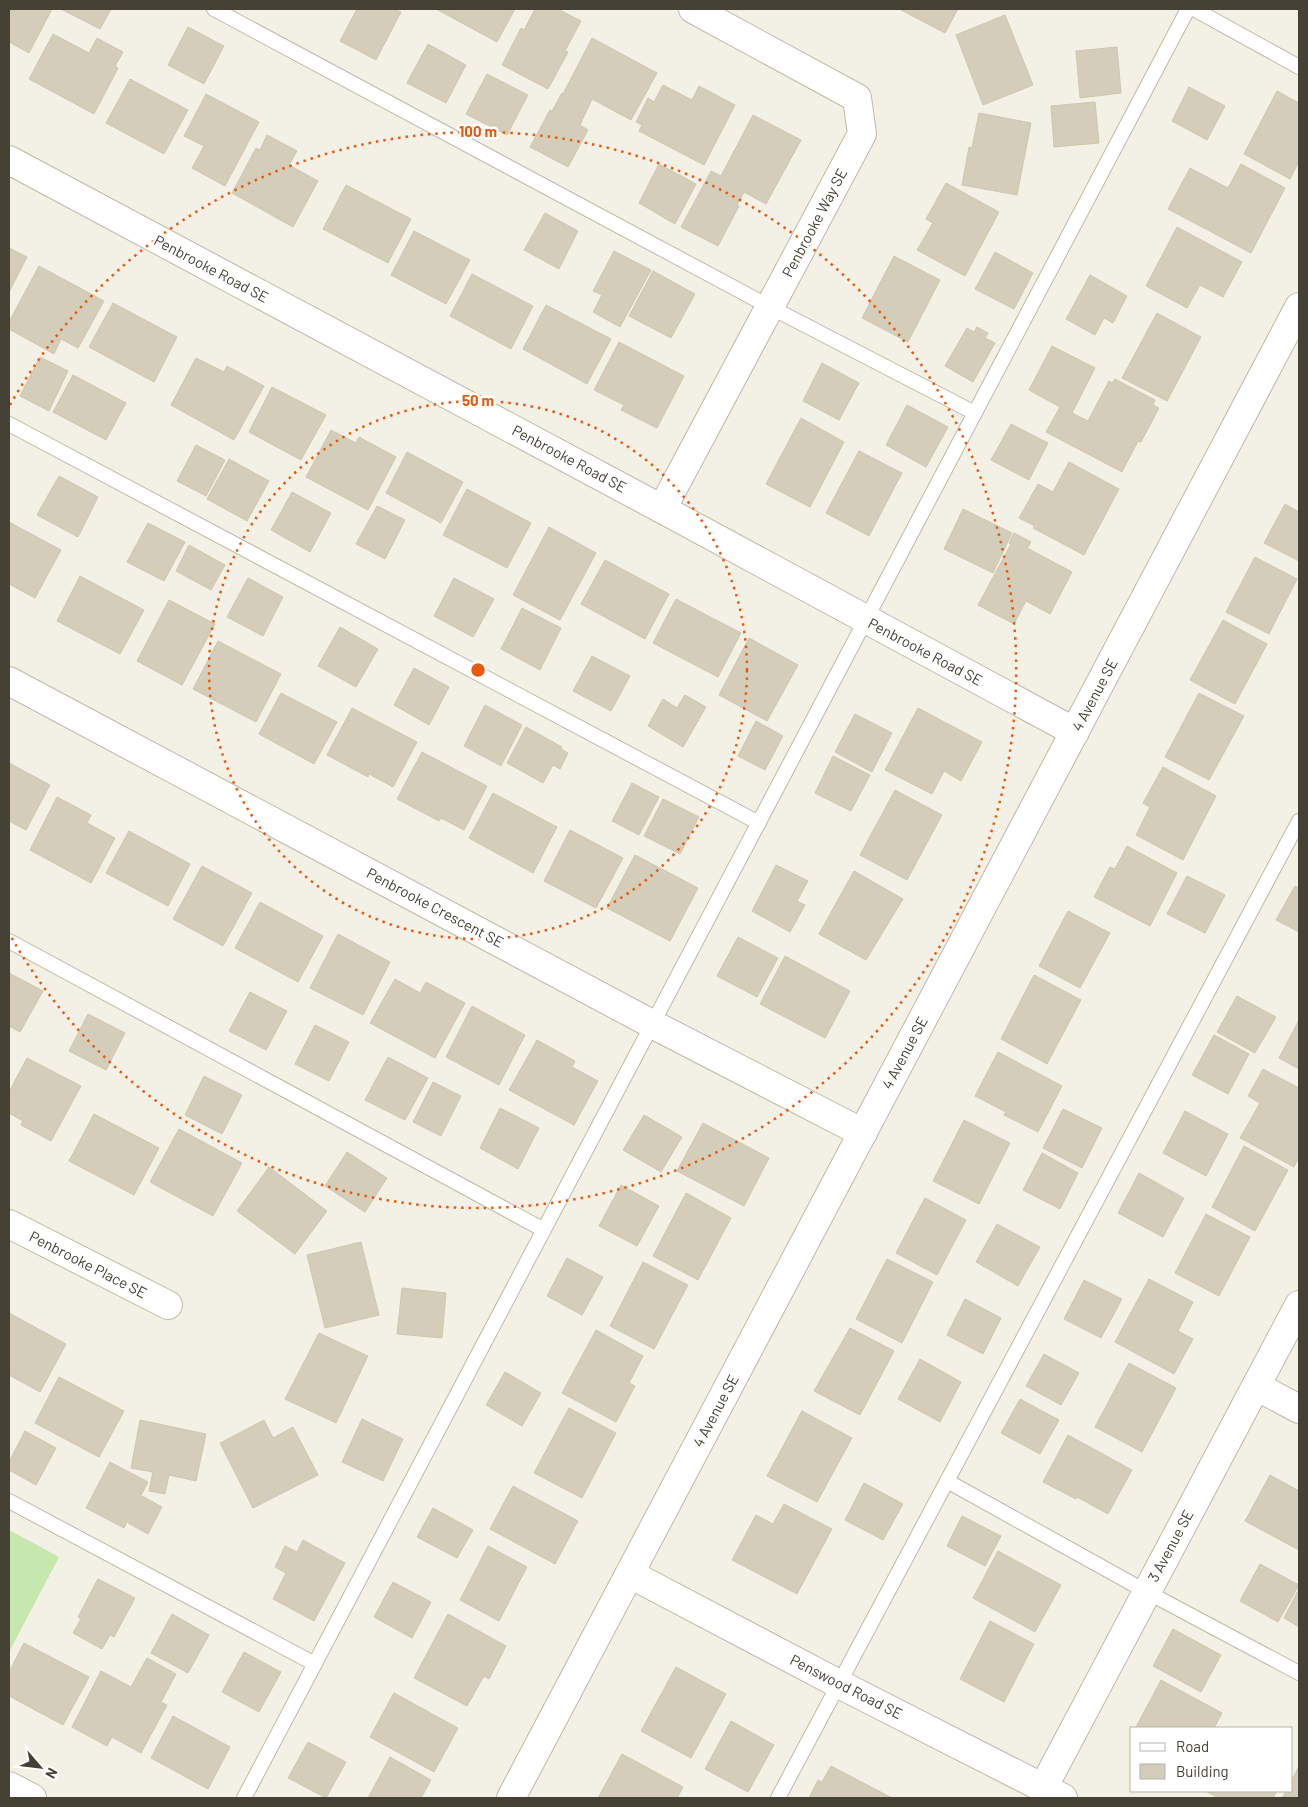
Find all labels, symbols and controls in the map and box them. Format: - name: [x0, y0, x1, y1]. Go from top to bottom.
- text: 100 m: [459, 122, 497, 140]
- street label: Penbrooke Way SE: [778, 165, 850, 280]
- street label: Penbrooke Road SE: [151, 230, 272, 306]
- text: 50 m: [462, 391, 494, 409]
- street label: Penbrooke Road SE: [509, 420, 630, 496]
- street label: Penbrooke Road SE: [865, 613, 986, 689]
- street label: 4 Avenue SE: [1067, 655, 1121, 734]
- centre of rings: [469, 661, 487, 679]
- street label: Penbrooke Crescent SE: [364, 863, 507, 951]
- street label: 4 Avenue SE: [877, 1013, 931, 1092]
- street label: Penbrooke Place SE: [27, 1227, 150, 1302]
- street label: 4 Avenue SE: [688, 1371, 742, 1450]
- street label: 3 Avenue SE: [1144, 1506, 1197, 1585]
- street label: Penswood Road SE: [787, 1650, 906, 1722]
- legend: [1130, 1727, 1293, 1792]
- text: Road: [1176, 1737, 1209, 1755]
- north arrow: [15, 1742, 65, 1792]
- text: Building: [1176, 1762, 1229, 1780]
- text: N: [42, 1765, 62, 1781]

